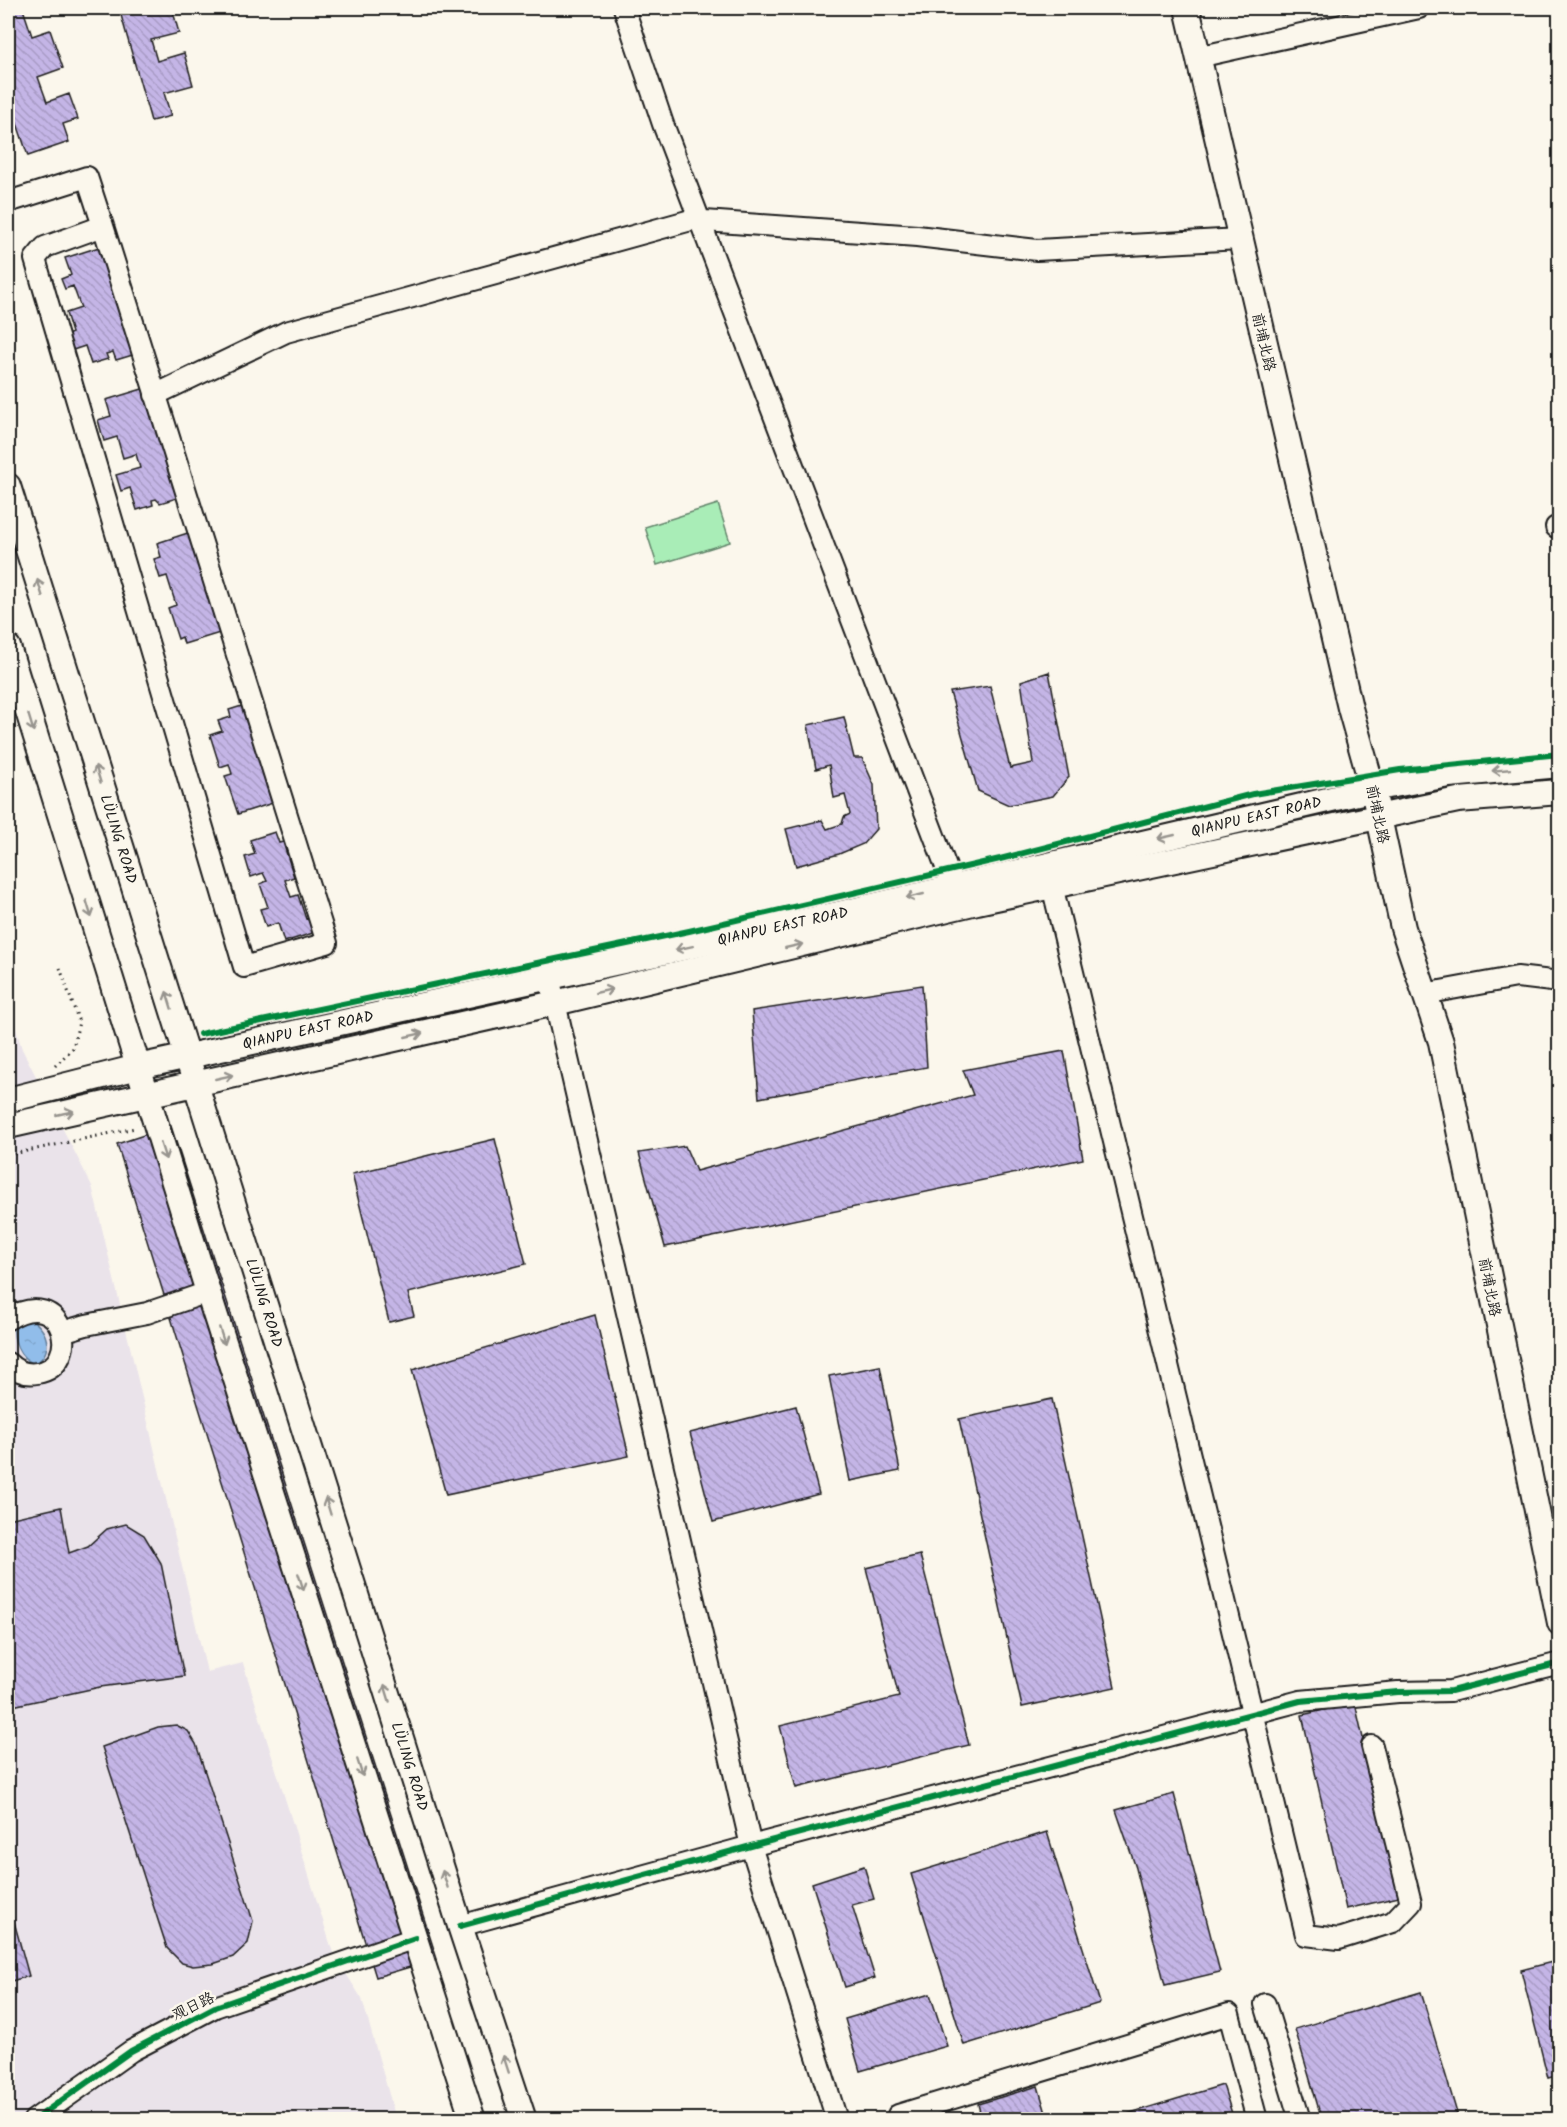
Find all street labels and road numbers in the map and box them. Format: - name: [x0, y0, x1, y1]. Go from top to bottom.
- street label: 前埔北路: [1245, 310, 1281, 374]
- street label: 前埔北路: [1359, 782, 1395, 846]
- street label: QIANPU EAST ROAD: [1189, 791, 1324, 844]
- street label: LÜLING ROAD: [93, 792, 143, 887]
- street label: QIANPU EAST ROAD: [715, 901, 851, 953]
- street label: QIANPU EAST ROAD: [240, 1005, 376, 1057]
- street label: LÜLING ROAD: [238, 1255, 289, 1351]
- street label: 前埔北路: [1472, 1255, 1507, 1319]
- street label: LÜLING ROAD: [384, 1719, 434, 1815]
- street label: 观日路: [168, 1986, 219, 2028]

